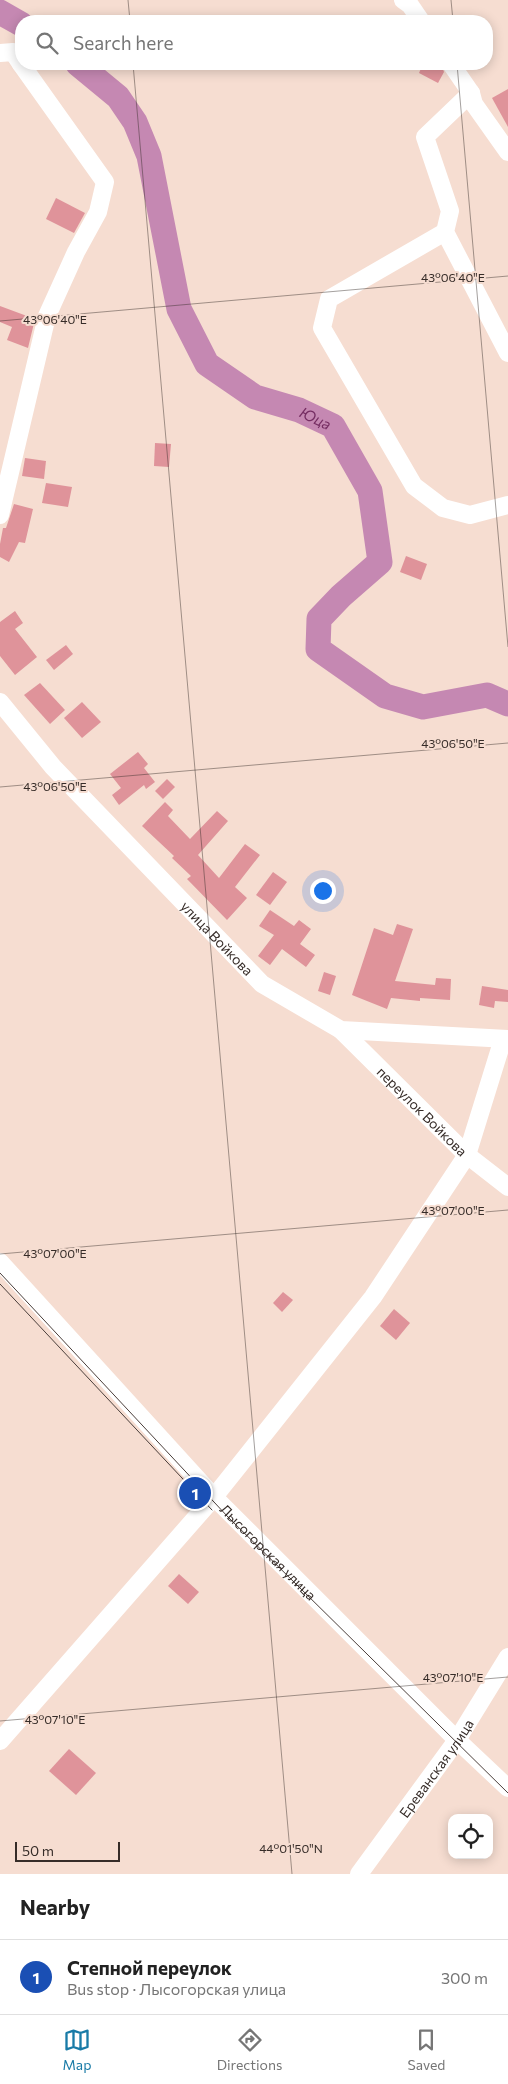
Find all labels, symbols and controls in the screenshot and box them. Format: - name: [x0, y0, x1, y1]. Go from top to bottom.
- search box: [15, 15, 493, 70]
- icon: search: [33, 29, 61, 57]
- text: Search here: [73, 31, 173, 54]
- text: 43°06'40"E: [421, 270, 485, 284]
- text: 43°06'40"E: [23, 312, 87, 326]
- water label: Юца: [297, 403, 334, 433]
- text: 43°06'50"E: [421, 736, 485, 750]
- text: 43°06'50"E: [23, 779, 87, 793]
- your location: [310, 878, 336, 904]
- street label: улица Войкова: [178, 897, 257, 979]
- street label: переулок Войкова: [374, 1063, 471, 1159]
- text: 43°07'00"E: [421, 1203, 485, 1217]
- text: 43°07'00"E: [23, 1246, 87, 1260]
- pin: 1: [179, 1474, 211, 1512]
- street label: Лысогорская улица: [217, 1500, 320, 1603]
- text: 43°07'10"E: [423, 1670, 483, 1684]
- text: 43°07'10"E: [25, 1712, 85, 1726]
- street label: Ереванская улица: [395, 1716, 476, 1820]
- map controls: [448, 1814, 493, 1859]
- button: locate: [448, 1814, 493, 1859]
- scale bar: [15, 1839, 120, 1862]
- text: 44°01'50"N: [259, 1841, 323, 1855]
- text: 50 m: [22, 1842, 54, 1859]
- text: Nearby: [20, 1894, 90, 1919]
- text: Степной переулок: [67, 1956, 232, 1979]
- text: 1: [32, 1968, 40, 1987]
- text: 300 m: [441, 1968, 488, 1987]
- text: Bus stop · Лысогорская улица: [67, 1979, 286, 1998]
- tab: Map: [63, 2026, 91, 2073]
- tab: Directions: [217, 2026, 282, 2073]
- tab: Saved: [408, 2026, 445, 2073]

